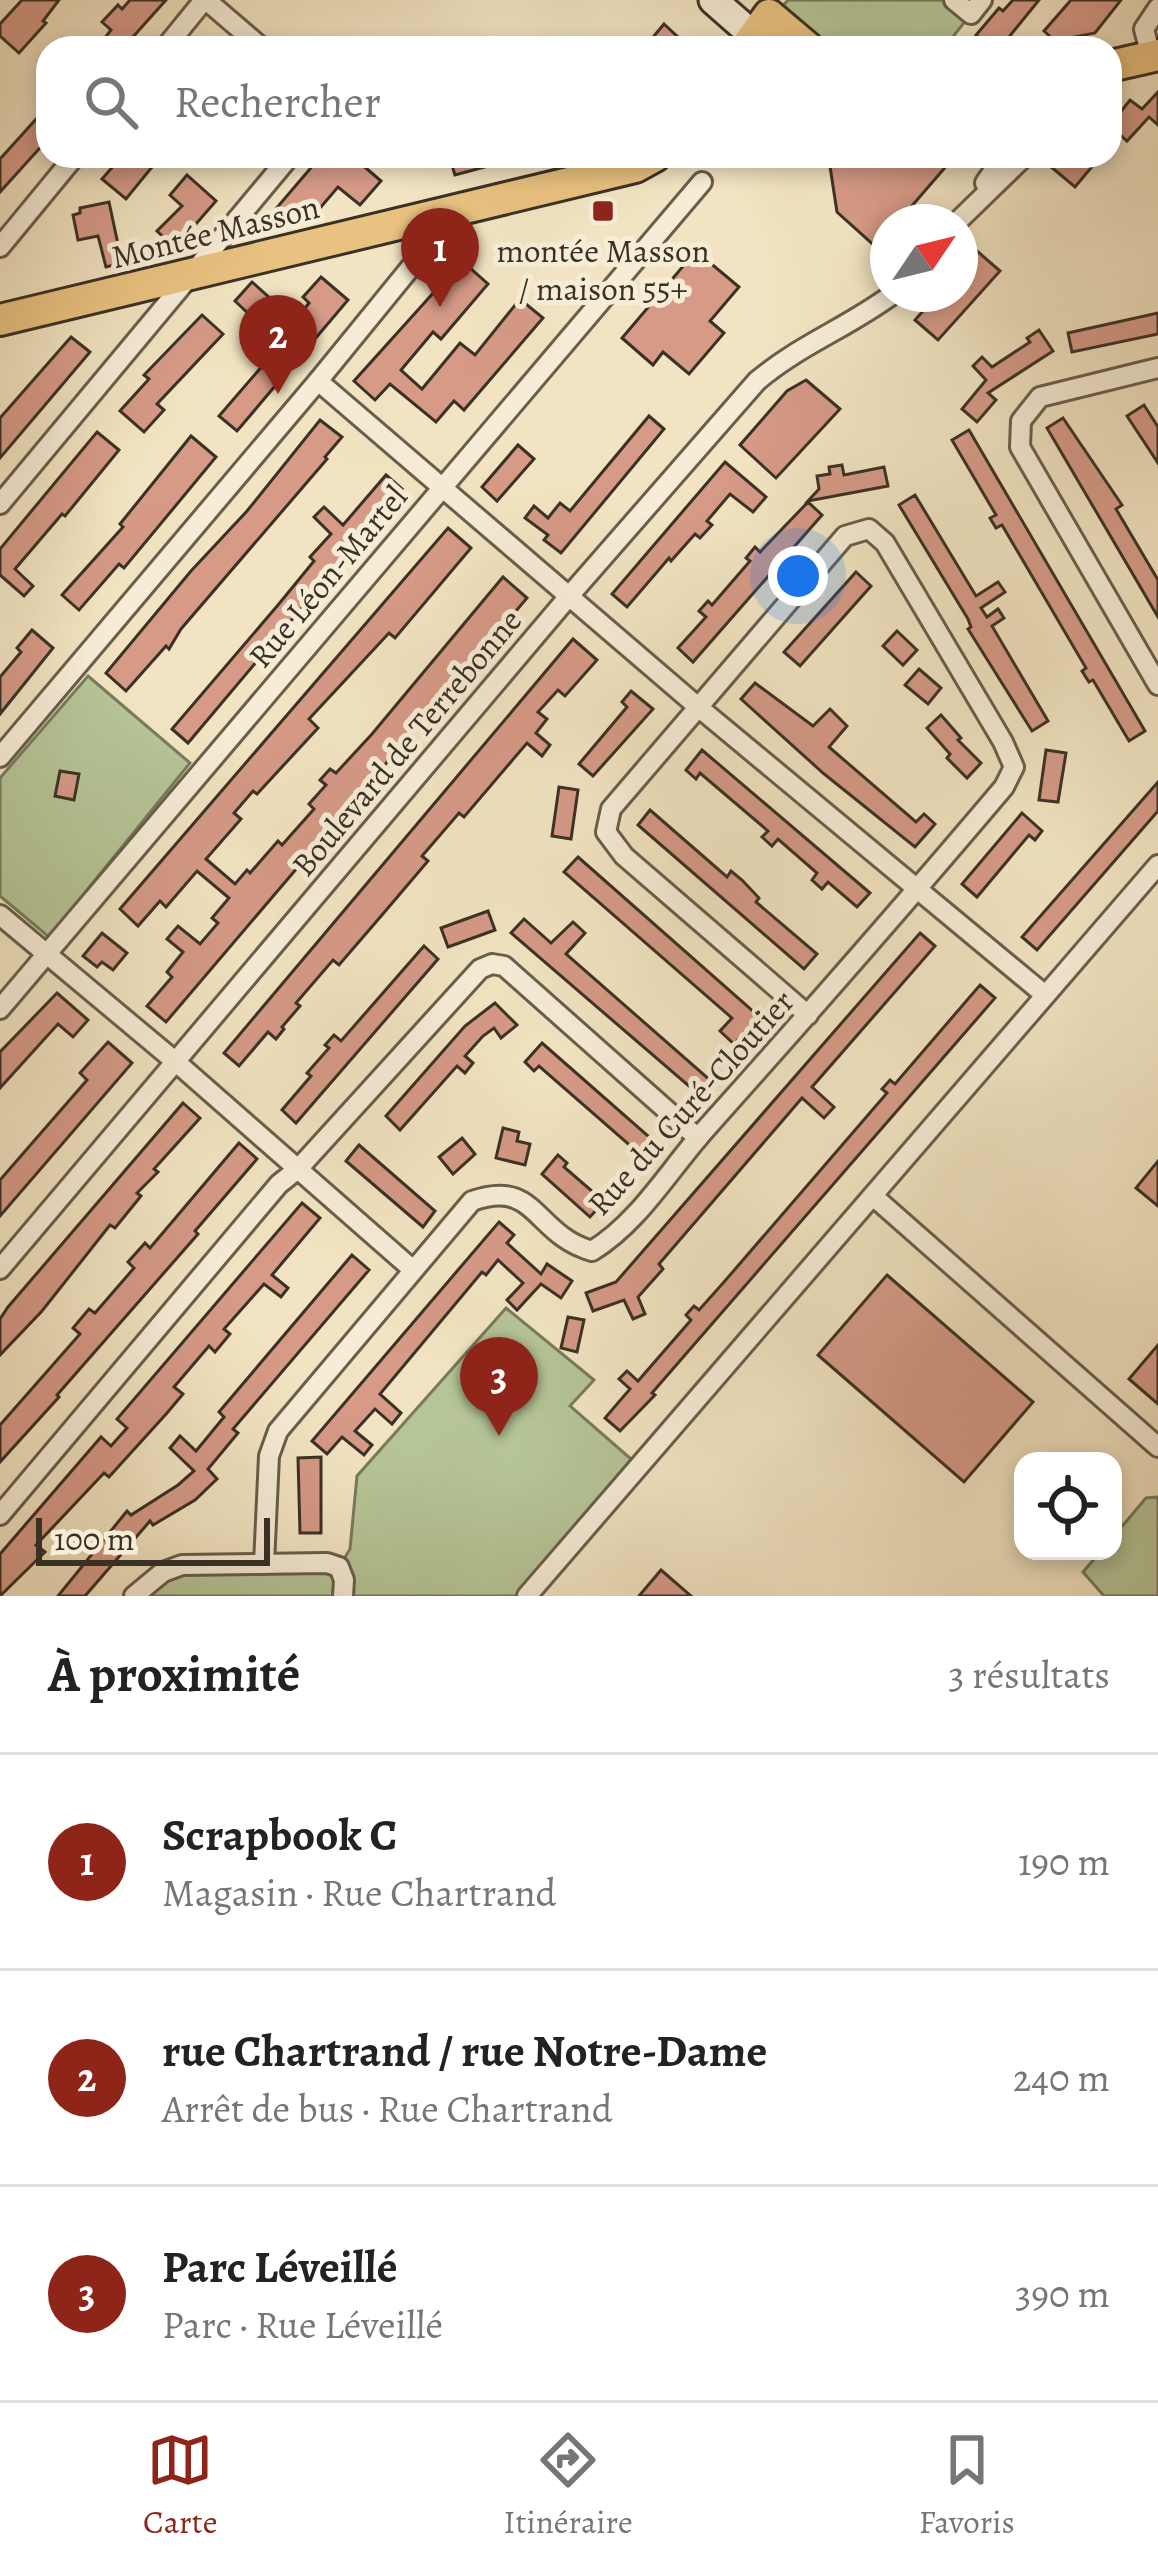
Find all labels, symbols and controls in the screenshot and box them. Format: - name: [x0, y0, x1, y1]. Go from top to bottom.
- search box: [36, 36, 1122, 168]
- icon: search: [78, 69, 144, 135]
- text: Rechercher: [174, 71, 381, 133]
- street label: Montée Masson: [106, 184, 324, 279]
- marker: montée Masson / maison 55+: [590, 198, 616, 224]
- north arrow: [870, 204, 978, 312]
- pin: 1: [401, 208, 479, 307]
- place label: montée Masson / maison 55+: [496, 228, 710, 311]
- pin: 2: [239, 295, 317, 394]
- street label: Rue Léon-Martel: [238, 476, 417, 677]
- your location: [768, 546, 828, 606]
- street label: Boulevard de Terrebonne: [281, 599, 532, 886]
- street label: Rue du Curé-Cloutier: [577, 980, 804, 1225]
- pin: 3: [460, 1337, 538, 1436]
- map controls: [1014, 1452, 1122, 1560]
- button: locate: [1014, 1452, 1122, 1560]
- scale bar: [36, 1512, 270, 1565]
- text: 100 m: [54, 1516, 134, 1561]
- text: À proximité: [48, 1639, 300, 1709]
- text: 3 résultats: [948, 1648, 1110, 1701]
- text: Scrapbook C: [162, 1804, 397, 1866]
- text: 1: [80, 1835, 94, 1888]
- text: 190 m: [1018, 1835, 1110, 1888]
- text: Magasin · Rue Chartrand: [162, 1866, 556, 1919]
- text: rue Chartrand / rue Notre-Dame: [162, 2020, 767, 2082]
- text: 2: [78, 2051, 96, 2104]
- text: 240 m: [1013, 2051, 1110, 2104]
- text: Arrêt de bus · Rue Chartrand: [162, 2082, 613, 2135]
- text: Parc Léveillé: [162, 2236, 397, 2298]
- text: 3: [79, 2267, 95, 2320]
- text: 390 m: [1015, 2267, 1110, 2320]
- text: Parc · Rue Léveillé: [162, 2298, 443, 2351]
- tab: Carte: [143, 2427, 217, 2544]
- tab: Itinéraire: [504, 2427, 633, 2544]
- tab: Favoris: [919, 2427, 1015, 2544]

